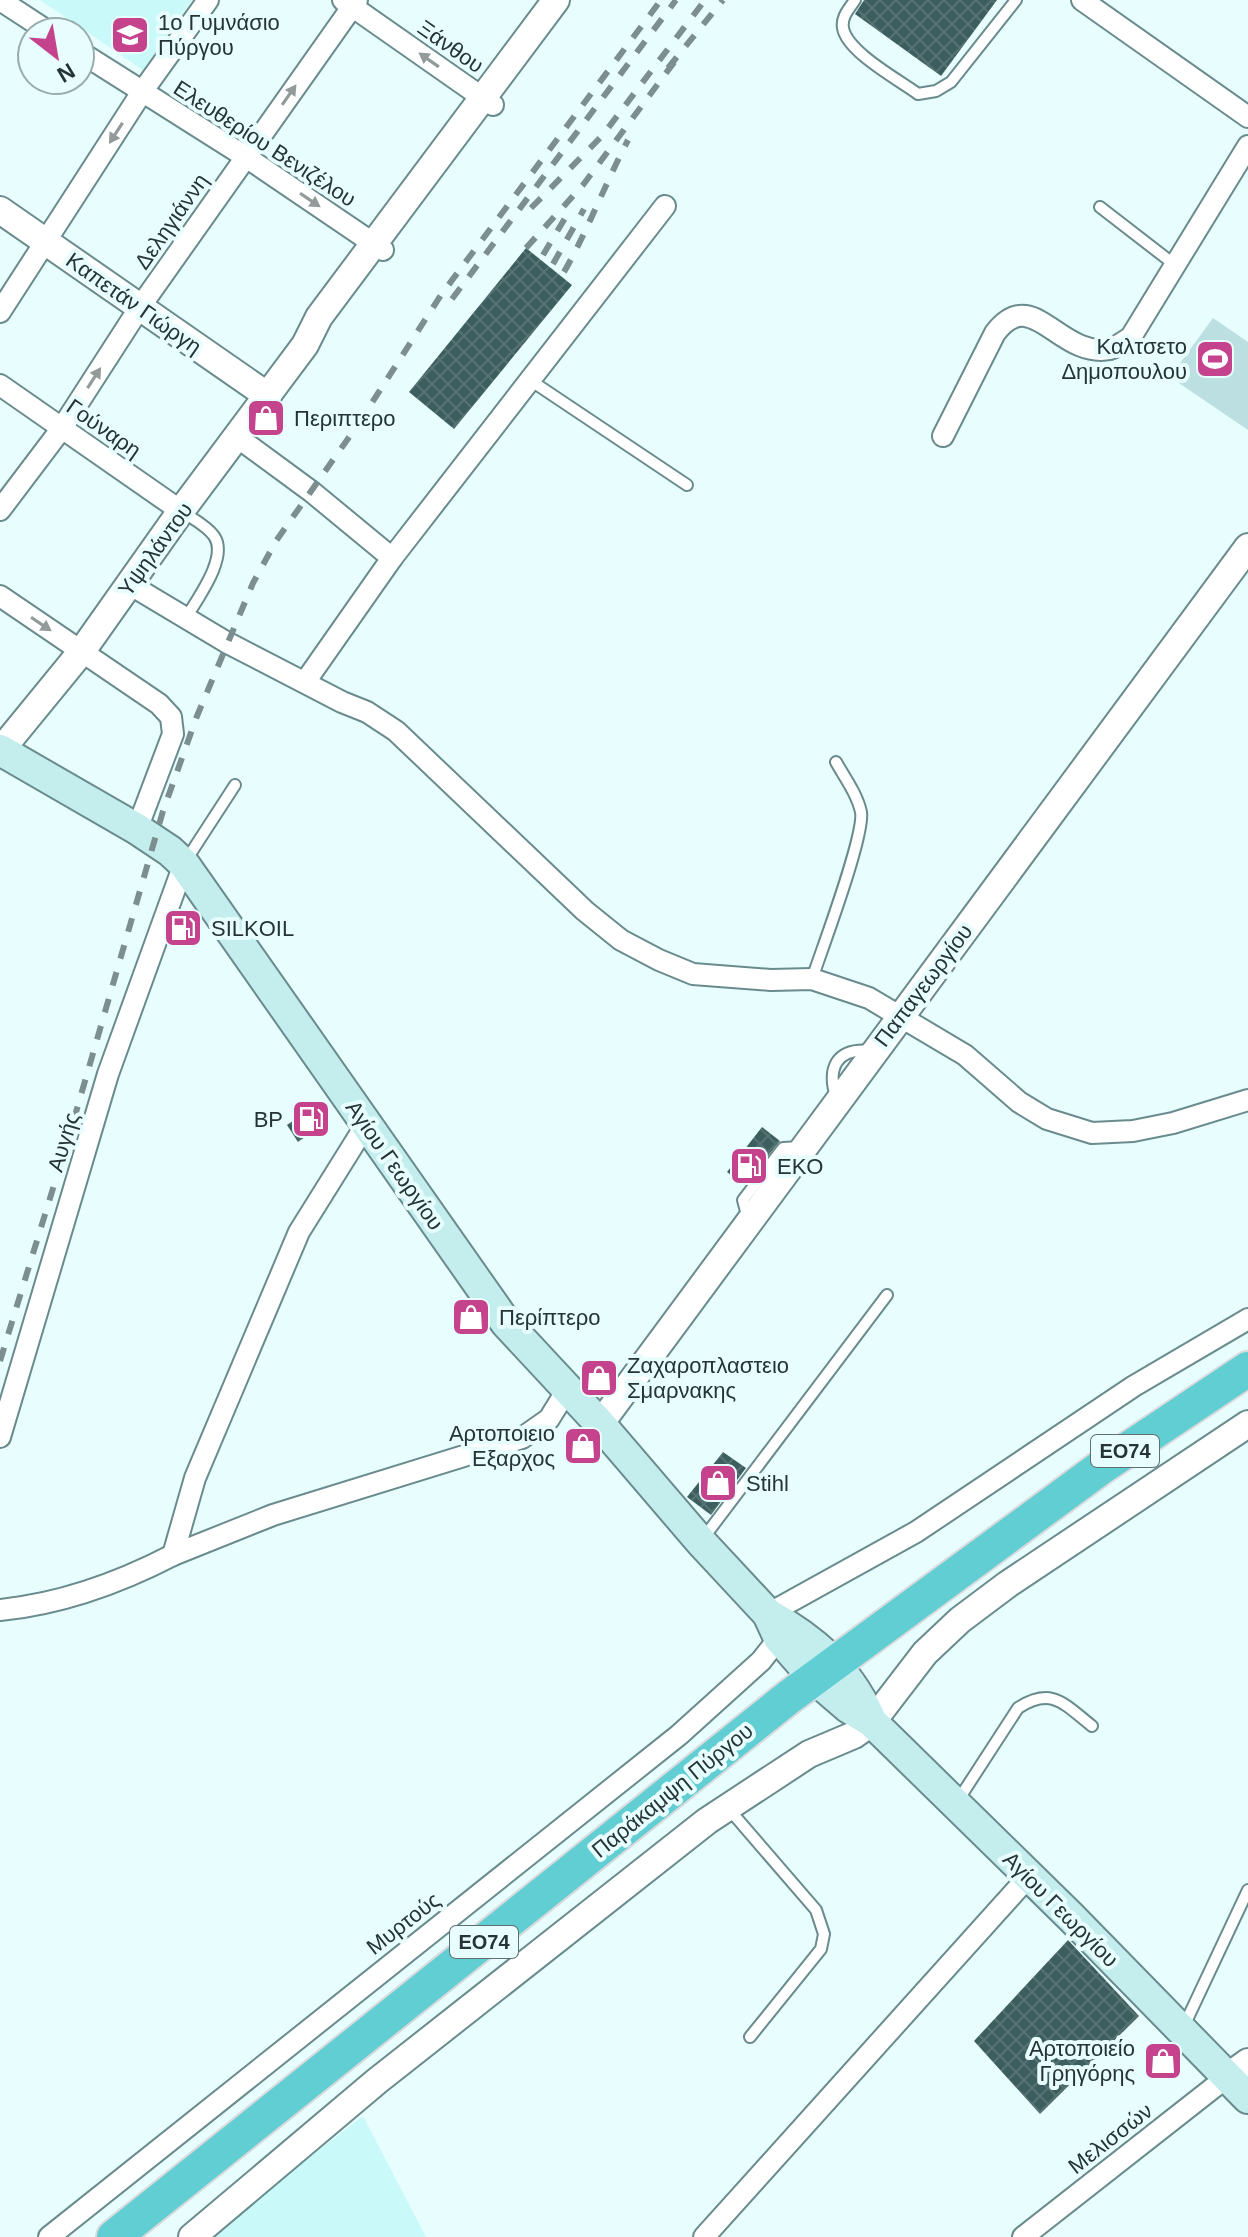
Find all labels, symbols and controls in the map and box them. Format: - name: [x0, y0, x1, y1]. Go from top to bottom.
- place label: 1ο Γυμνάσιο Πύργου: [158, 10, 280, 60]
- school or university icon: 1ο Γυμνάσιο Πύργου: [109, 14, 151, 56]
- street label: Ξάνθου: [413, 15, 488, 78]
- north arrow: [16, 16, 96, 96]
- one-way arrow: [419, 53, 440, 68]
- text: N: [53, 58, 79, 88]
- street label: Ελευθερίου Βενιζέλου: [169, 75, 361, 212]
- one-way arrow: [281, 85, 297, 106]
- one-way arrow: [109, 122, 123, 144]
- street label: Δεληγιάννη: [129, 169, 213, 274]
- one-way arrow: [300, 192, 321, 207]
- street label: Καπετάν Γιώργη: [61, 247, 206, 359]
- place label: Καλτσετο Δημοπουλου: [1061, 334, 1187, 384]
- sports icon: Καλτσετο Δημοπουλου: [1194, 338, 1236, 380]
- one-way arrow: [86, 367, 100, 389]
- street label: Γούναρη: [62, 394, 146, 463]
- shop icon: Περιπτερο: [245, 397, 287, 439]
- place label: Περιπτερο: [294, 406, 396, 431]
- street label: Υψηλάντου: [113, 498, 198, 601]
- one-way arrow: [30, 616, 51, 631]
- fuel station icon: SILKOIL: [162, 907, 204, 949]
- place label: SILKOIL: [211, 916, 294, 941]
- street label: Παπαγεωργίου: [869, 919, 978, 1051]
- street label: Αγίου Γεωργίου: [341, 1096, 449, 1235]
- fuel station icon: BP: [290, 1098, 332, 1140]
- place label: BP: [254, 1107, 283, 1132]
- street label: Αυγής: [43, 1110, 84, 1175]
- fuel station icon: EKO: [728, 1145, 770, 1187]
- place label: EKO: [777, 1154, 823, 1179]
- shop icon: Περίπτερο: [450, 1296, 492, 1338]
- place label: Περίπτερο: [499, 1305, 601, 1330]
- place label: Ζαχαροπλαστειο Σμαρνακης: [627, 1353, 789, 1403]
- shop icon: Ζαχαροπλαστειο Σμαρνακης: [578, 1357, 620, 1399]
- place label: Αρτοποιειο Εξαρχος: [449, 1421, 555, 1471]
- shop icon: Αρτοποιειο Εξαρχος: [562, 1425, 604, 1467]
- road number: ΕΟ74: [1091, 1435, 1159, 1467]
- shop icon: Stihl: [697, 1462, 739, 1504]
- place label: Stihl: [746, 1471, 789, 1496]
- street label: Παράκαμψη Πύργου: [587, 1718, 758, 1863]
- street label: Αγίου Γεωργίου: [998, 1847, 1123, 1972]
- street label: Μυρτούς: [362, 1887, 445, 1960]
- road number: ΕΟ74: [450, 1926, 518, 1958]
- place label: Αρτοποιείο Γρηγόρης: [1029, 2036, 1135, 2086]
- shop icon: Αρτοποιείο Γρηγόρης: [1142, 2040, 1184, 2082]
- street label: Μελισσών: [1063, 2098, 1157, 2179]

